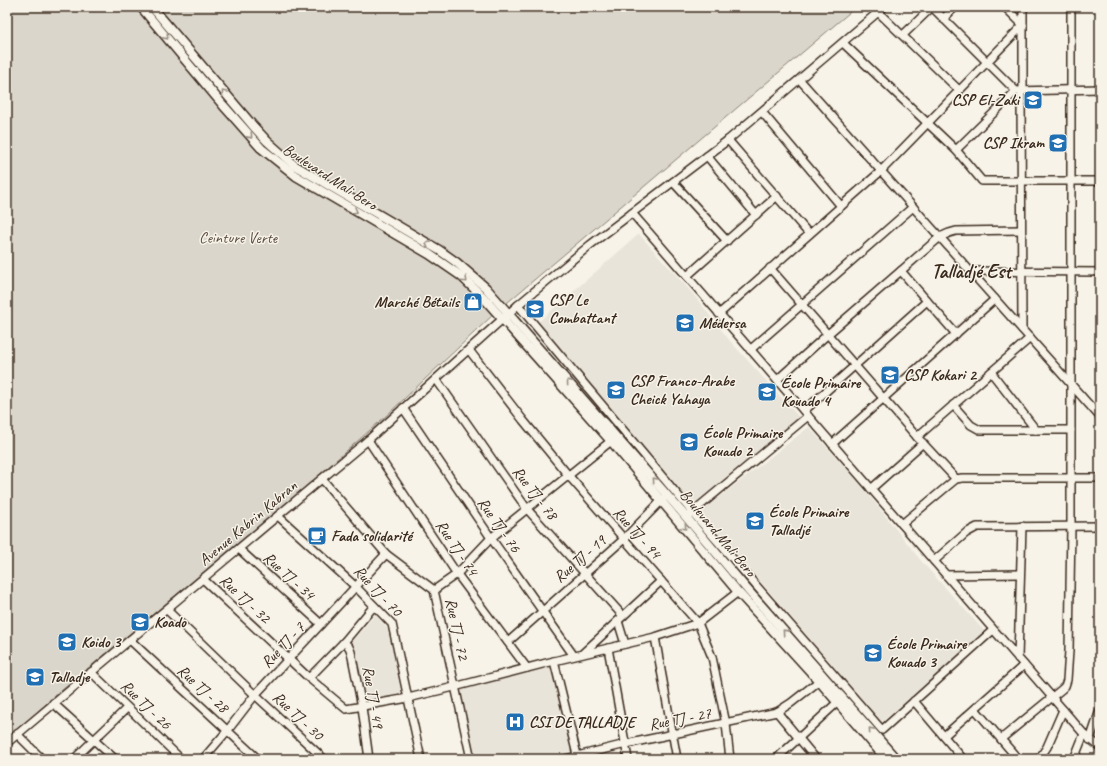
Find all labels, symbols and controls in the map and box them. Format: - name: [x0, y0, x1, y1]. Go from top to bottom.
- one-way arrow: [161, 32, 168, 40]
- school or university icon: CSP El-Zaki: [1022, 89, 1044, 111]
- one-way arrow: [222, 90, 229, 97]
- place label: CSP El-Zaki: [952, 90, 1021, 110]
- one-way arrow: [245, 131, 253, 139]
- school or university icon: CSP Ikram: [1047, 132, 1069, 154]
- place label: CSP Ikram: [983, 133, 1045, 153]
- street label: Boulevard Mali Bero: [279, 139, 383, 216]
- one-way arrow: [351, 207, 358, 214]
- park label: Ceinture Verte: [199, 228, 279, 248]
- one-way arrow: [425, 241, 432, 248]
- district label: Talladjé Est: [931, 259, 1013, 284]
- one-way arrow: [460, 275, 468, 283]
- place label: CSP Le Combattant: [549, 290, 618, 328]
- shop icon: Marché Bétails: [462, 291, 484, 313]
- place label: Marché Bétails: [375, 292, 460, 312]
- school or university icon: CSP Le Combattant: [524, 298, 546, 320]
- school or university icon: Médersa: [674, 312, 696, 334]
- place label: Médersa: [699, 313, 747, 333]
- school or university icon: CSP Kokari 2: [879, 364, 901, 386]
- place label: CSP Kokari 2: [904, 365, 978, 385]
- place label: CSP Franco-Arabe Cheick Yahaya: [630, 371, 736, 409]
- place label: École Primaire Kouado 4: [781, 373, 862, 411]
- school or university icon: CSP Franco-Arabe Cheick Yahaya: [605, 379, 627, 401]
- one-way arrow: [567, 380, 574, 387]
- school or university icon: École Primaire Kouado 4: [756, 381, 778, 403]
- place label: École Primaire Kouado 2: [703, 423, 784, 461]
- school or university icon: École Primaire Kouado 2: [678, 431, 700, 453]
- street label: Rue TJ - 78: [508, 462, 563, 525]
- street label: Avenue Kabrin Kabran: [195, 475, 302, 570]
- one-way arrow: [652, 478, 659, 485]
- street label: Boulevard Mali Bero: [676, 485, 762, 583]
- street label: Rue TJ - 76: [473, 494, 526, 557]
- place label: École Primaire Talladjé: [769, 502, 850, 540]
- street label: Rue TJ - 94: [609, 503, 667, 564]
- school or university icon: École Primaire Talladjé: [744, 510, 766, 532]
- street label: Rue TJ - 74: [431, 516, 484, 581]
- one-way arrow: [679, 522, 686, 529]
- cafe icon: Fada solidarité: [306, 525, 328, 547]
- place label: Fada solidarité: [331, 526, 415, 546]
- street label: Rue TJ - 19: [550, 530, 612, 587]
- street label: Rue TJ - 34: [259, 548, 320, 606]
- street label: Rue TJ - 70: [349, 561, 408, 622]
- street label: Rue TJ - 32: [215, 570, 276, 629]
- street label: Rue TJ - 72: [441, 596, 474, 663]
- school or university icon: Koado: [129, 611, 151, 633]
- place label: Koado: [154, 612, 187, 632]
- street label: Rue TJ - 7: [257, 617, 310, 672]
- one-way arrow: [782, 629, 790, 637]
- school or university icon: Koido 3: [56, 631, 78, 653]
- place label: Koido 3: [81, 632, 122, 652]
- place label: École Primaire Kouado 3: [887, 634, 968, 672]
- school or university icon: École Primaire Kouado 3: [862, 642, 884, 664]
- street label: Rue TJ - 28: [173, 661, 234, 719]
- street label: Rue TJ - 49: [358, 664, 389, 731]
- school or university icon: Talladje: [24, 666, 46, 688]
- place label: Talladje: [49, 667, 91, 687]
- street label: Rue TJ - 26: [117, 676, 176, 735]
- street label: Rue TJ - 30: [268, 687, 329, 746]
- street label: Rue TJ - 27: [647, 703, 713, 735]
- hospital icon: CSI DE TALLADJE: [504, 711, 526, 733]
- place label: CSI DE TALLADJE: [529, 712, 638, 732]
- one-way arrow: [868, 727, 875, 734]

